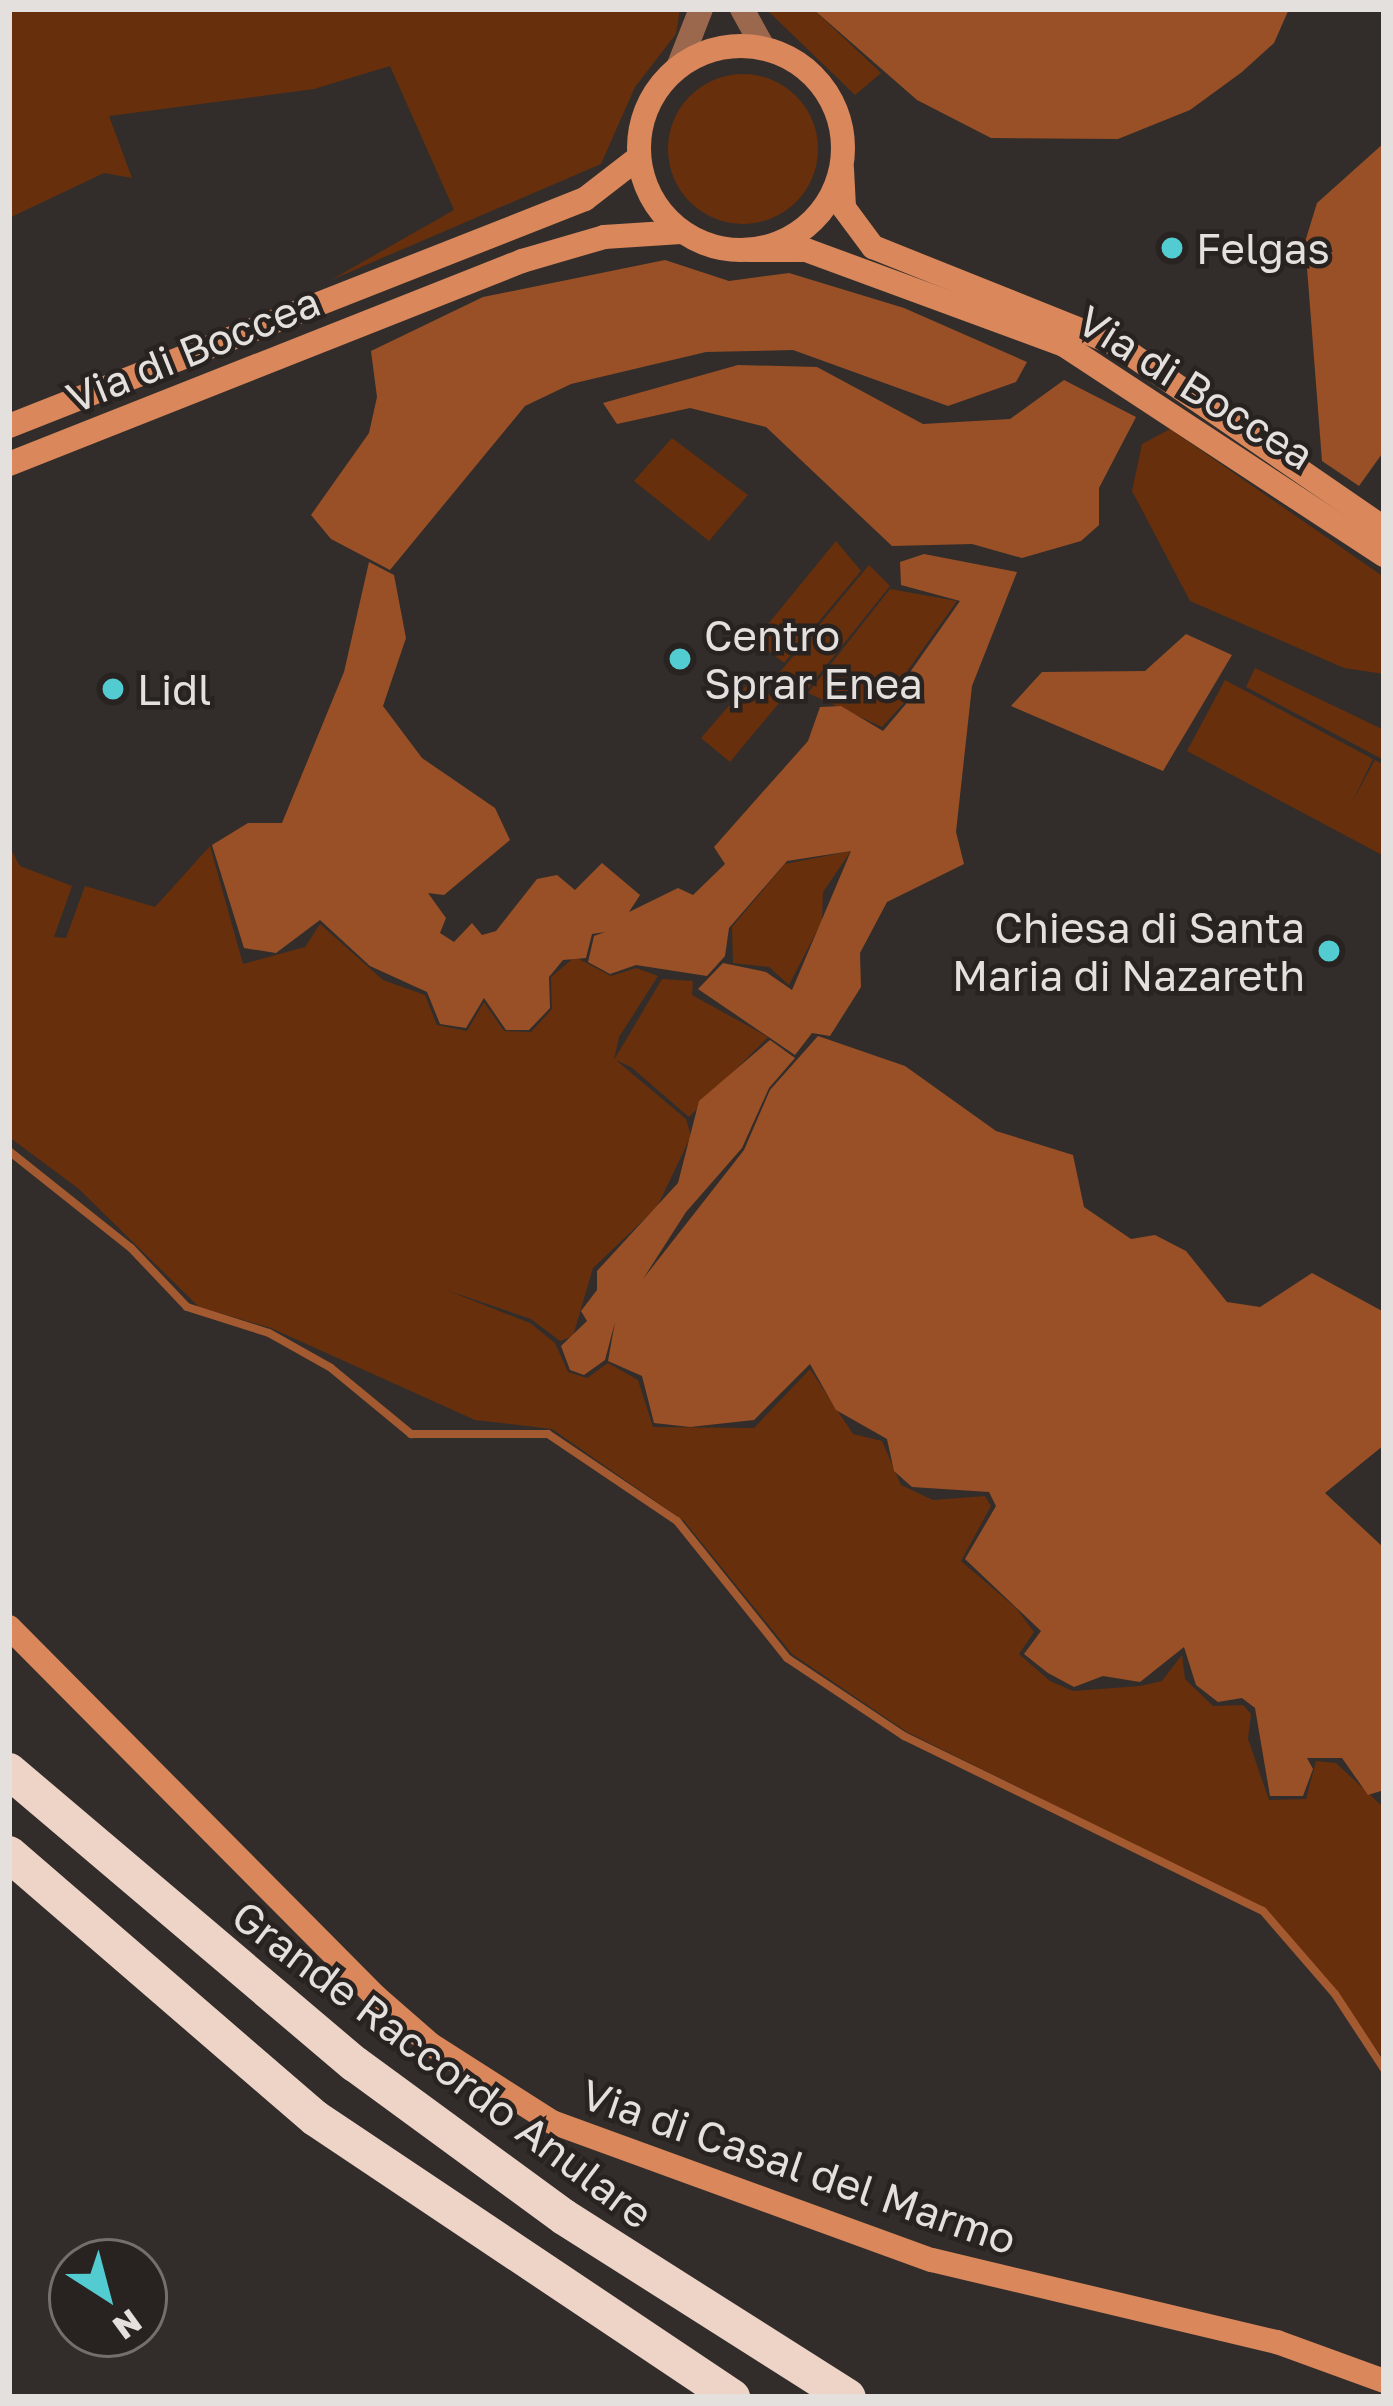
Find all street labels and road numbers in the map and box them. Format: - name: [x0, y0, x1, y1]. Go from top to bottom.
- street label: Via di Boccea: [59, 275, 327, 423]
- street label: Via di Boccea: [1069, 295, 1323, 479]
- street label: Grande Raccordo Anulare: [223, 1889, 663, 2239]
- street label: Via di Casal del Marmo: [575, 2068, 1023, 2264]

